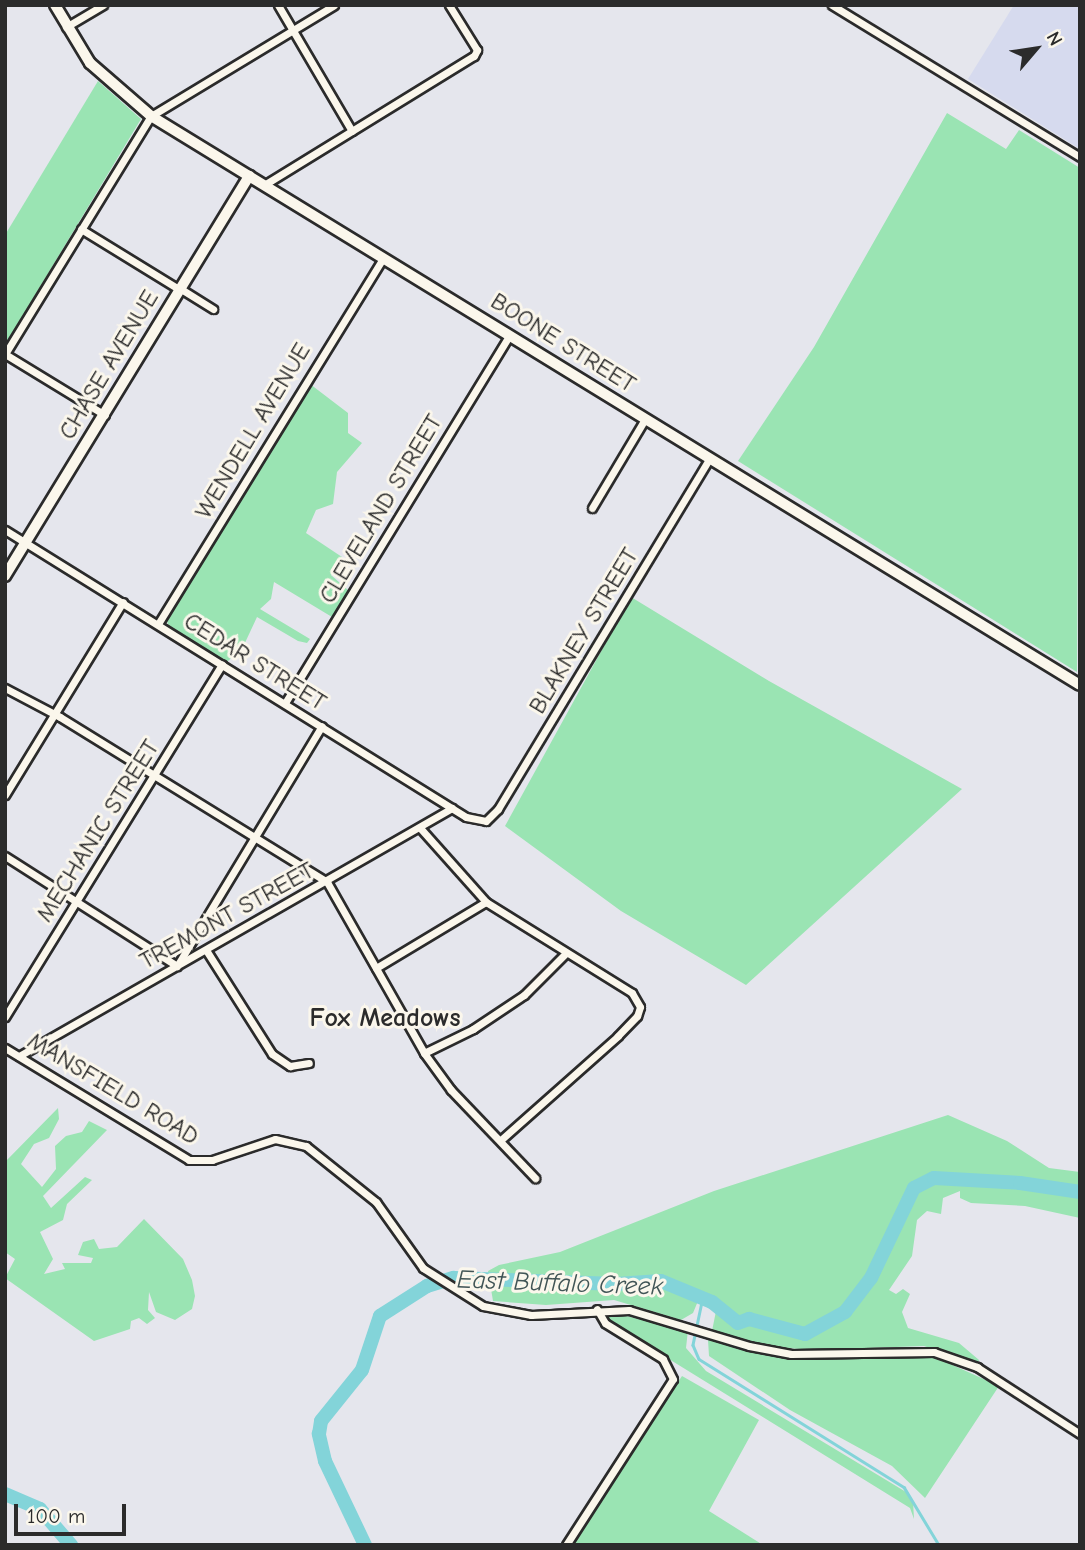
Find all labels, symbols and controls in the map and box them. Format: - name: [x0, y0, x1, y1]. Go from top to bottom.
- north arrow: [1001, 14, 1071, 84]
- text: N: [1042, 28, 1067, 50]
- street label: CHASE AVENUE: [53, 285, 165, 445]
- street label: BOONE STREET: [485, 287, 641, 399]
- street label: WENDELL AVENUE: [189, 338, 317, 524]
- street label: CLEVELAND STREET: [313, 409, 449, 609]
- street label: BLAKNEY STREET: [523, 543, 645, 719]
- street label: CEDAR STREET: [179, 607, 331, 717]
- street label: MECHANIC STREET: [30, 735, 166, 927]
- street label: TREMONT STREET: [135, 856, 319, 976]
- district label: Fox Meadows: [309, 1003, 461, 1035]
- street label: MANSFIELD ROAD: [22, 1027, 204, 1151]
- water label: East Buffalo Creek: [456, 1265, 664, 1303]
- scale bar: [18, 1490, 130, 1534]
- text: 100 m: [27, 1504, 85, 1528]

